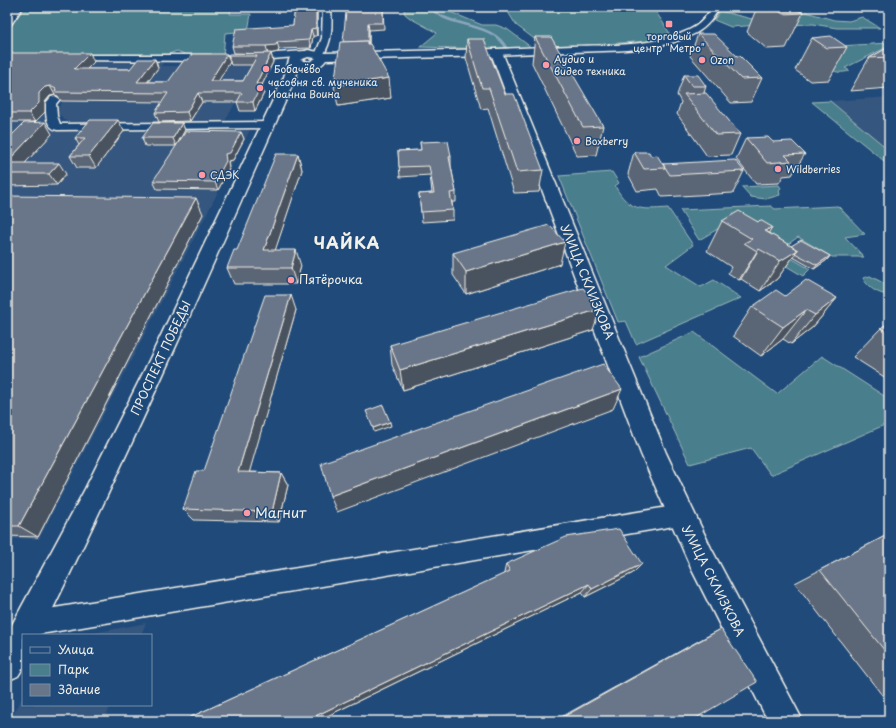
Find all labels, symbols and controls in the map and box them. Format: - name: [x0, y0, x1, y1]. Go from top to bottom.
- marker: торговый центр "Метро": [664, 19, 674, 29]
- place label: торговый центр "Метро": [633, 28, 705, 55]
- place label: Аудио и видео техника: [554, 51, 626, 78]
- place label: Ozon: [710, 52, 734, 67]
- marker: Ozon: [697, 55, 707, 65]
- marker: Аудио и видео техника: [541, 60, 551, 70]
- place label: Бобачёво: [274, 61, 321, 76]
- marker: Бобачёво: [261, 64, 271, 74]
- place label: часовня св. мученика Иоанна Воина: [268, 74, 378, 101]
- marker: часовня св. мученика Иоанна Воина: [255, 83, 265, 93]
- place label: Boxberry: [585, 133, 628, 148]
- marker: Boxberry: [572, 136, 582, 146]
- place label: Wildberries: [786, 161, 841, 176]
- marker: Wildberries: [773, 164, 783, 174]
- place label: СДЭК: [210, 167, 239, 182]
- marker: СДЭК: [197, 170, 207, 180]
- street label: УЛИЦА СКЛИЗКОВА: [557, 221, 619, 342]
- district label: ЧАЙКА: [314, 230, 380, 254]
- place label: Пятёрочка: [299, 270, 363, 288]
- marker: Пятёрочка: [286, 275, 296, 285]
- street label: ПРОСПЕКТ ПОБЕДЫ: [126, 297, 195, 418]
- place label: Магнит: [255, 502, 307, 523]
- marker: Магнит: [242, 508, 252, 518]
- street label: УЛИЦА СКЛИЗКОВА: [678, 522, 750, 640]
- legend: [22, 634, 152, 706]
- text: Улица: [58, 640, 94, 658]
- text: Парк: [58, 660, 90, 678]
- text: Здание: [58, 680, 100, 698]

